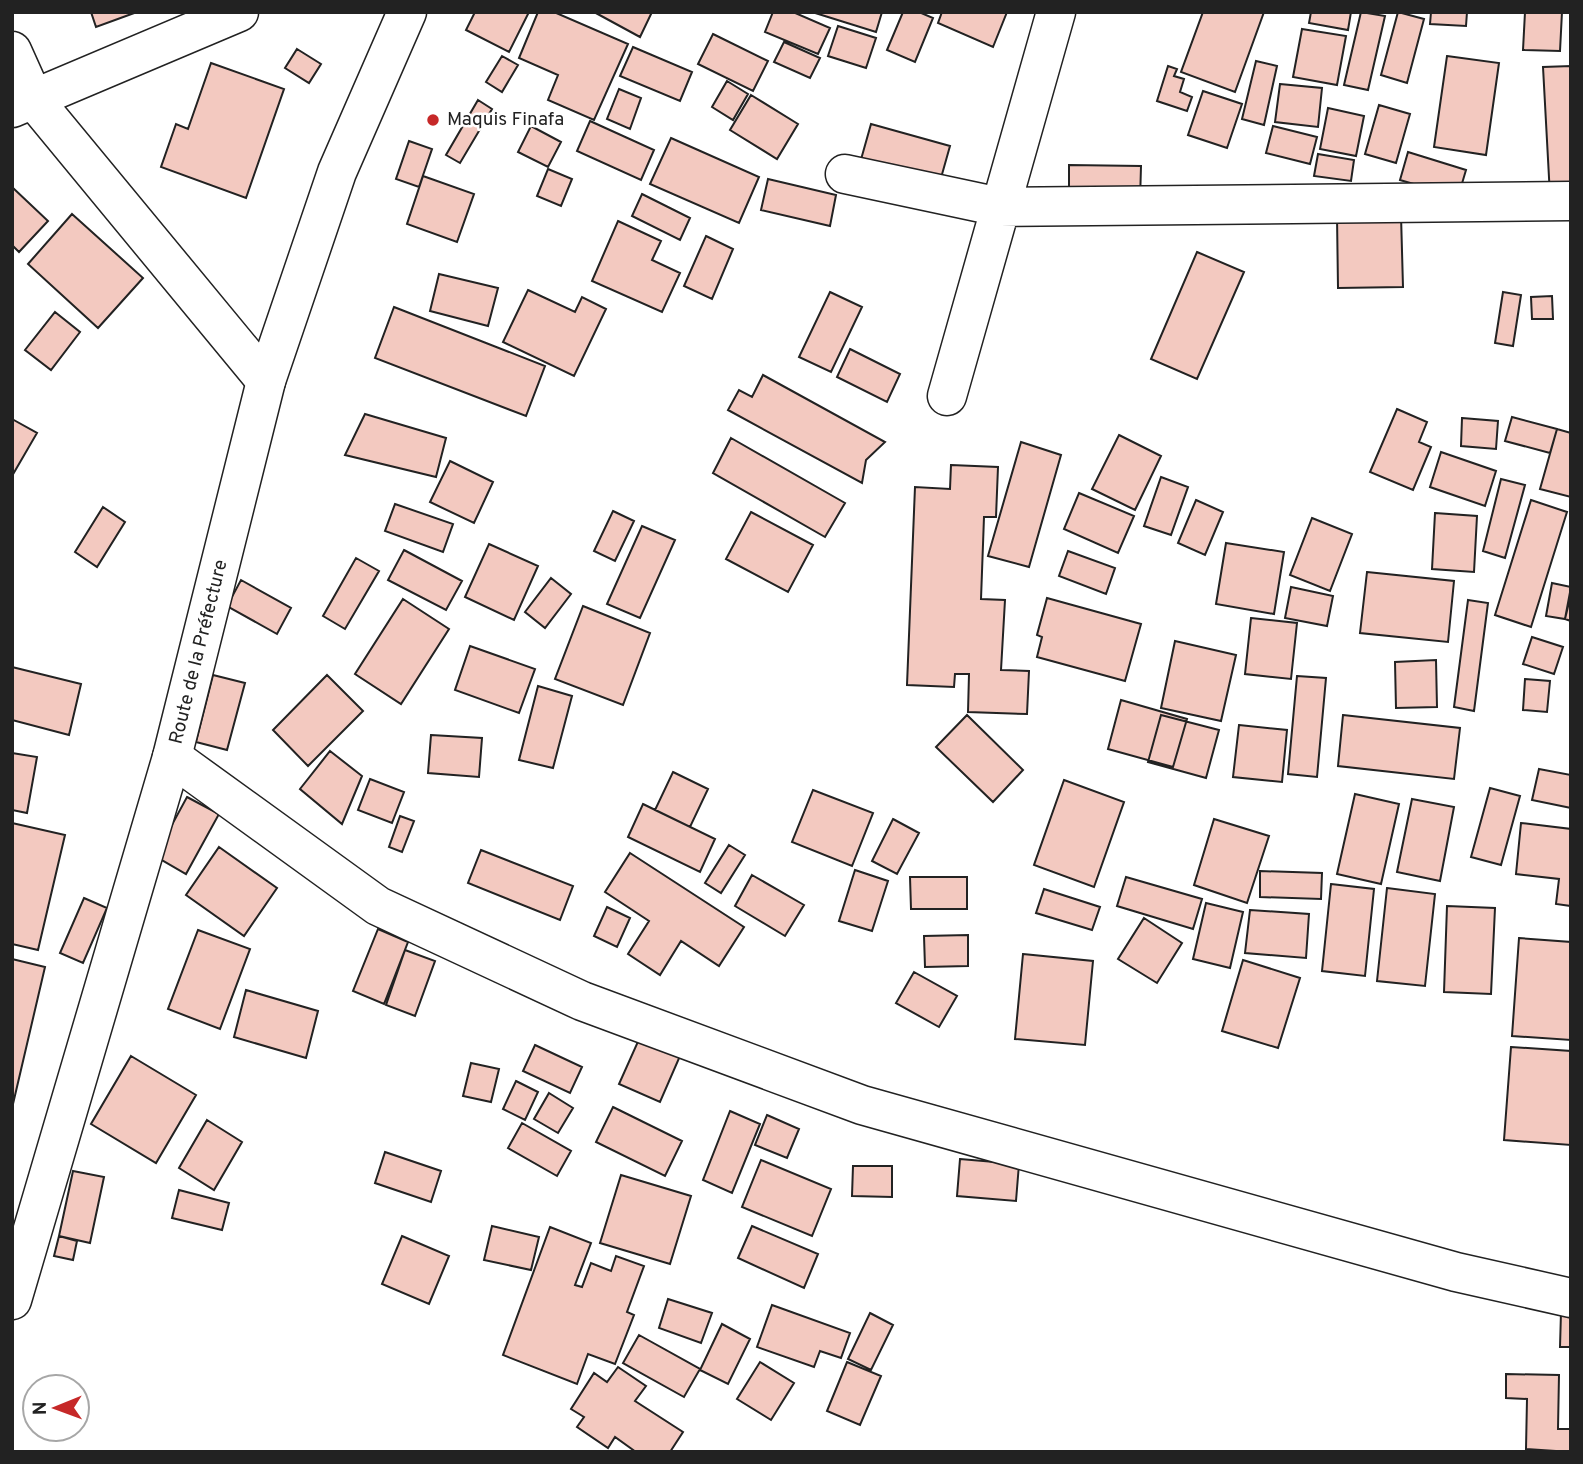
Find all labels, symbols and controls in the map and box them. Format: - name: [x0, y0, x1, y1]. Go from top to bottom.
- place label: Maquis Finafa: [447, 108, 564, 132]
- marker: Maquis Finafa: [425, 112, 441, 128]
- street label: Route de la Préfecture: [164, 557, 234, 747]
- north arrow: [21, 1373, 91, 1443]
- text: N: [29, 1401, 53, 1415]

